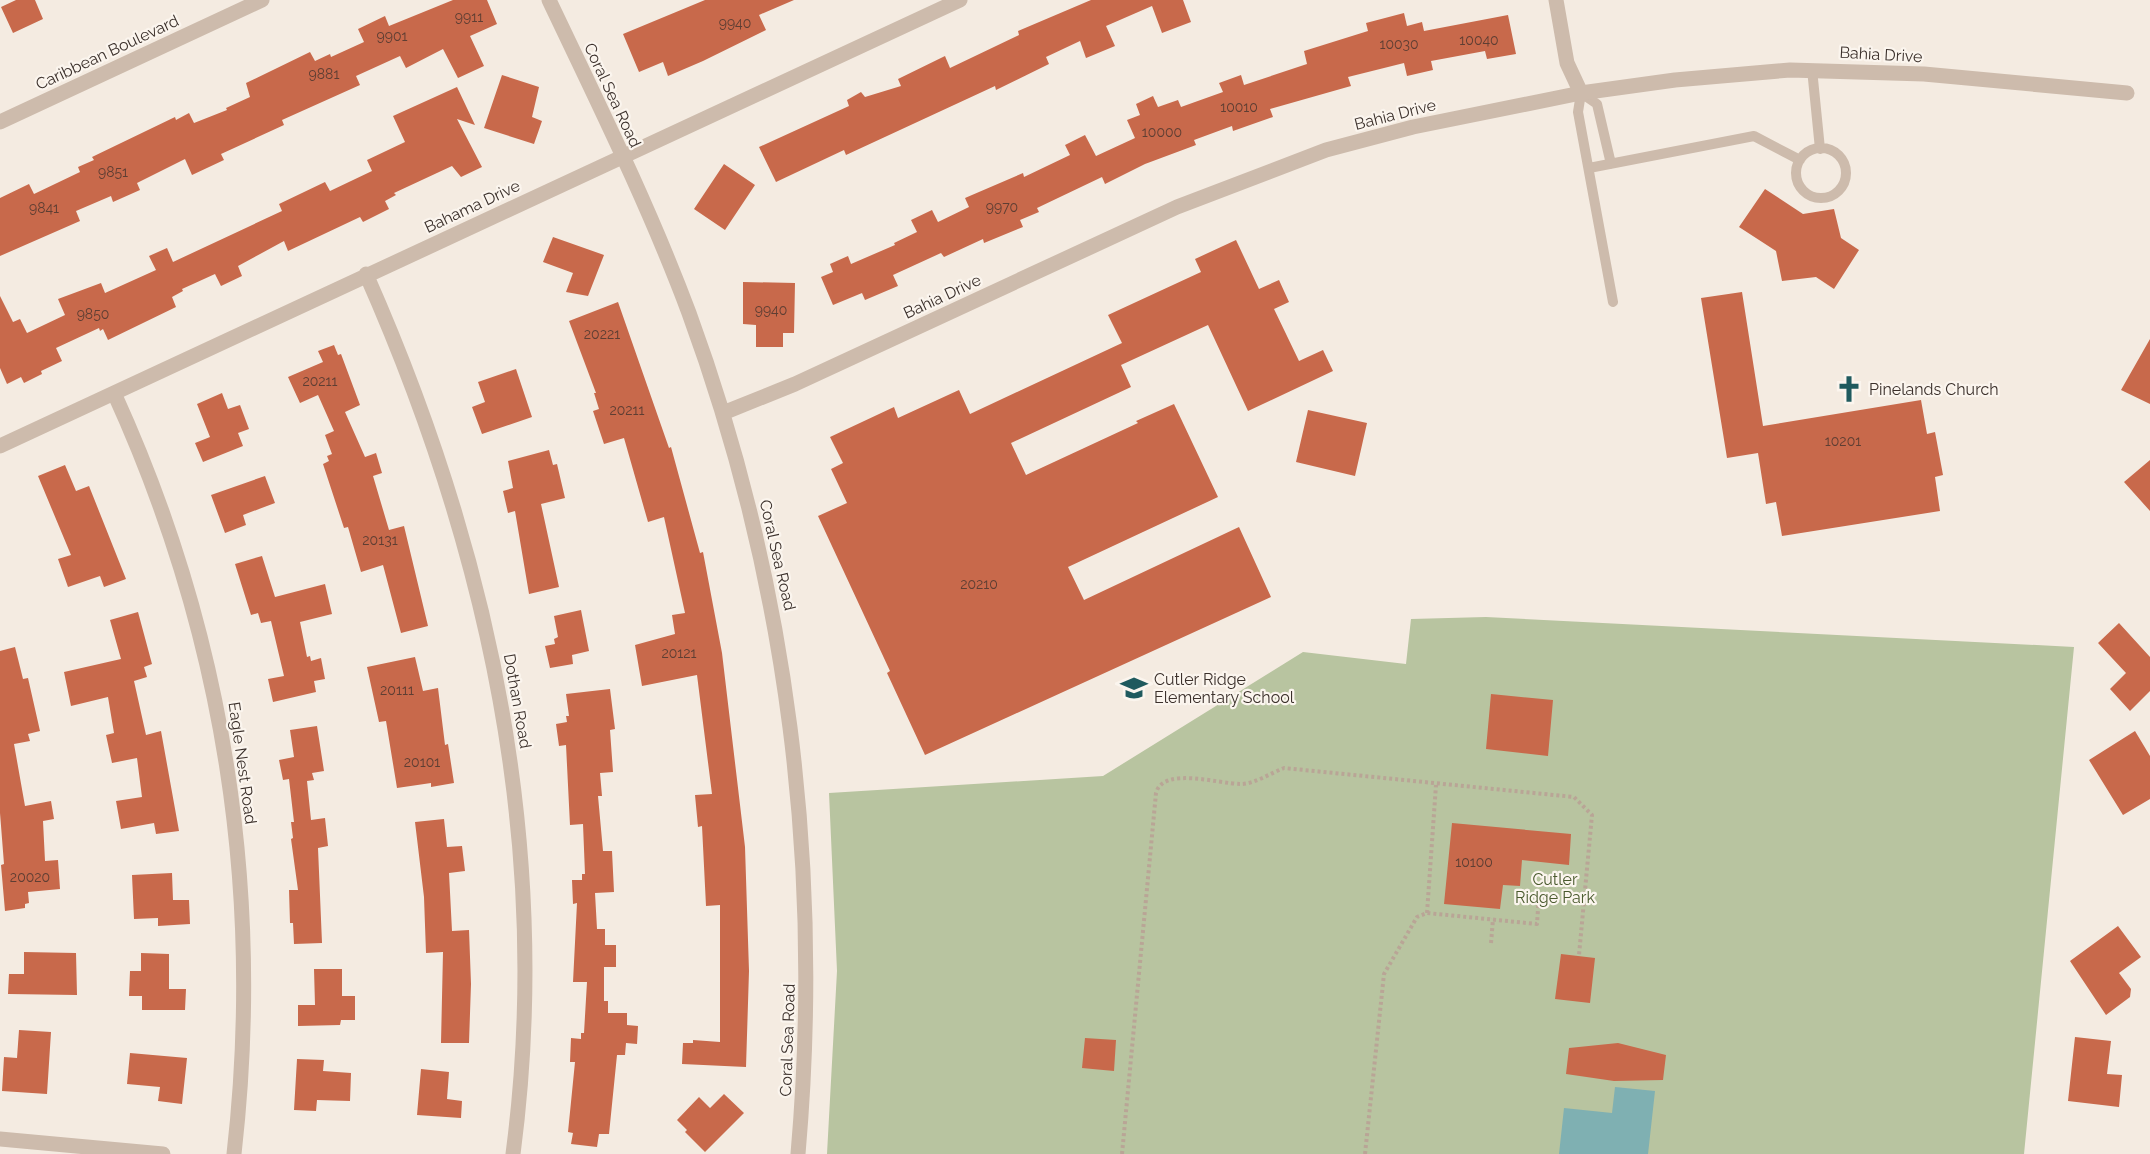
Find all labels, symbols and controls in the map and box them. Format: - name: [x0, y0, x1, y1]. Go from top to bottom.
- house number: 9911: [455, 9, 483, 25]
- street label: Caribbean Boulevard: [33, 11, 182, 94]
- house number: 9940: [719, 15, 751, 31]
- house number: 9901: [377, 28, 407, 44]
- house number: 10040: [1459, 32, 1499, 48]
- house number: 10030: [1379, 36, 1419, 52]
- street label: Coral Sea Road: [580, 40, 645, 150]
- street label: Bahia Drive: [1839, 43, 1923, 66]
- house number: 9881: [309, 66, 339, 82]
- street label: Bahia Drive: [1352, 95, 1438, 134]
- house number: 10010: [1220, 99, 1258, 115]
- house number: 10000: [1142, 124, 1182, 140]
- house number: 9851: [98, 164, 128, 180]
- street label: Bahama Drive: [421, 176, 523, 237]
- house number: 9970: [986, 199, 1018, 215]
- house number: 9841: [29, 200, 59, 216]
- street label: Bahia Drive: [901, 270, 984, 323]
- house number: 9940: [755, 302, 787, 318]
- house number: 9850: [77, 306, 109, 322]
- house number: 20221: [584, 326, 620, 342]
- house number: 20211: [302, 373, 338, 389]
- church icon: Pinelands Church: [1834, 374, 1864, 404]
- place label: Pinelands Church: [1869, 380, 1999, 399]
- house number: 20211: [609, 402, 645, 418]
- house number: 10201: [1825, 433, 1861, 449]
- street label: Coral Sea Road: [756, 498, 799, 612]
- house number: 20131: [362, 532, 398, 548]
- house number: 20210: [960, 576, 998, 592]
- house number: 20121: [661, 645, 697, 661]
- street label: Dothan Road: [500, 652, 535, 750]
- place label: Cutler Ridge Elementary School: [1154, 670, 1295, 707]
- school or university icon: Cutler Ridge Elementary School: [1119, 673, 1149, 703]
- house number: 20111: [380, 682, 414, 698]
- street label: Eagle Nest Road: [225, 701, 260, 825]
- house number: 20101: [404, 754, 440, 770]
- house number: 10100: [1455, 854, 1493, 870]
- house number: 20020: [10, 869, 50, 885]
- park label: Cutler Ridge Park: [1515, 870, 1595, 907]
- street label: Coral Sea Road: [776, 983, 799, 1097]

